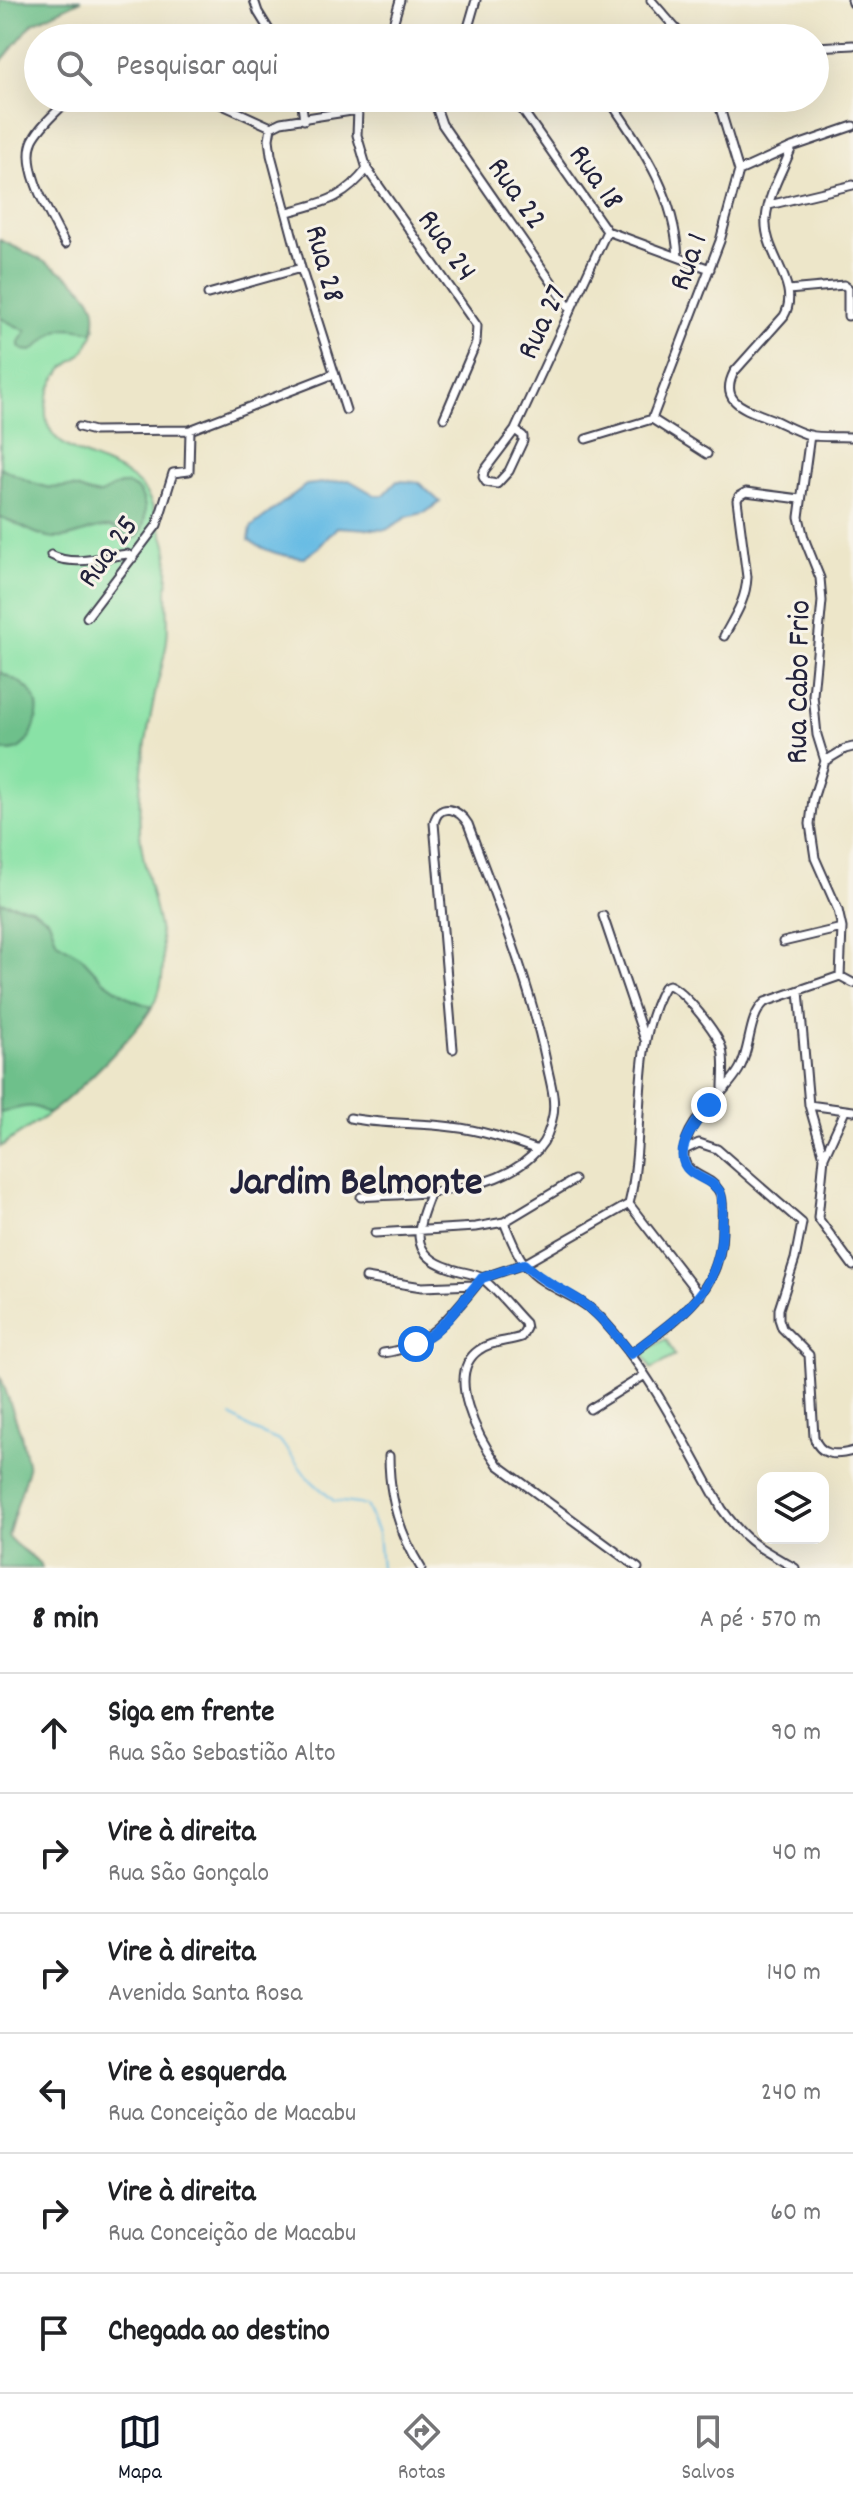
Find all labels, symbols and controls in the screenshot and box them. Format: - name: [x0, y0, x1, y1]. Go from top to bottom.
- search box: [24, 24, 829, 112]
- icon: search: [52, 46, 96, 90]
- text: Pesquisar aqui: [116, 47, 278, 90]
- street label: Rua 18: [555, 136, 633, 221]
- street label: Rua 22: [473, 149, 557, 241]
- street label: Rua 24: [403, 201, 486, 292]
- street label: Rua 28: [290, 220, 355, 308]
- street label: Rua 1: [659, 227, 722, 298]
- street label: Rua 27: [507, 278, 582, 368]
- street label: Rua 25: [68, 507, 152, 599]
- street label: Rua Cabo Frio: [777, 600, 825, 765]
- route end: [691, 1087, 727, 1123]
- district label: Jardim Belmonte: [229, 1157, 483, 1214]
- route start: [398, 1326, 434, 1362]
- map controls: [757, 1472, 829, 1544]
- button: layers: [757, 1472, 829, 1544]
- text: 8 min: [32, 1596, 99, 1645]
- text: A pé · 570 m: [700, 1602, 821, 1639]
- text: Siga em frente: [108, 1693, 275, 1736]
- icon: ahead: [32, 1711, 76, 1755]
- text: 90 m: [771, 1715, 821, 1752]
- text: Rua São Sebastião Alto: [108, 1736, 336, 1773]
- text: Vire à direita: [108, 1813, 255, 1856]
- icon: right: [32, 1831, 76, 1875]
- text: 40 m: [772, 1835, 821, 1872]
- text: Rua São Gonçalo: [108, 1856, 269, 1893]
- text: Vire à direita: [108, 1933, 255, 1976]
- icon: right: [32, 1951, 76, 1995]
- text: 140 m: [767, 1955, 821, 1992]
- text: Avenida Santa Rosa: [108, 1976, 302, 2013]
- text: Vire à esquerda: [108, 2053, 286, 2096]
- icon: left: [32, 2071, 76, 2115]
- text: 240 m: [761, 2075, 821, 2112]
- text: Rua Conceição de Macabu: [108, 2096, 356, 2133]
- text: Vire à direita: [108, 2173, 255, 2216]
- icon: right: [32, 2191, 76, 2235]
- text: 60 m: [770, 2195, 821, 2232]
- text: Rua Conceição de Macabu: [108, 2216, 356, 2253]
- icon: arrive: [32, 2311, 76, 2355]
- text: Chegada ao destino: [108, 2312, 330, 2355]
- tab: Mapa: [118, 2410, 162, 2489]
- tab: Rotas: [398, 2410, 446, 2489]
- tab: Salvos: [682, 2410, 735, 2489]

